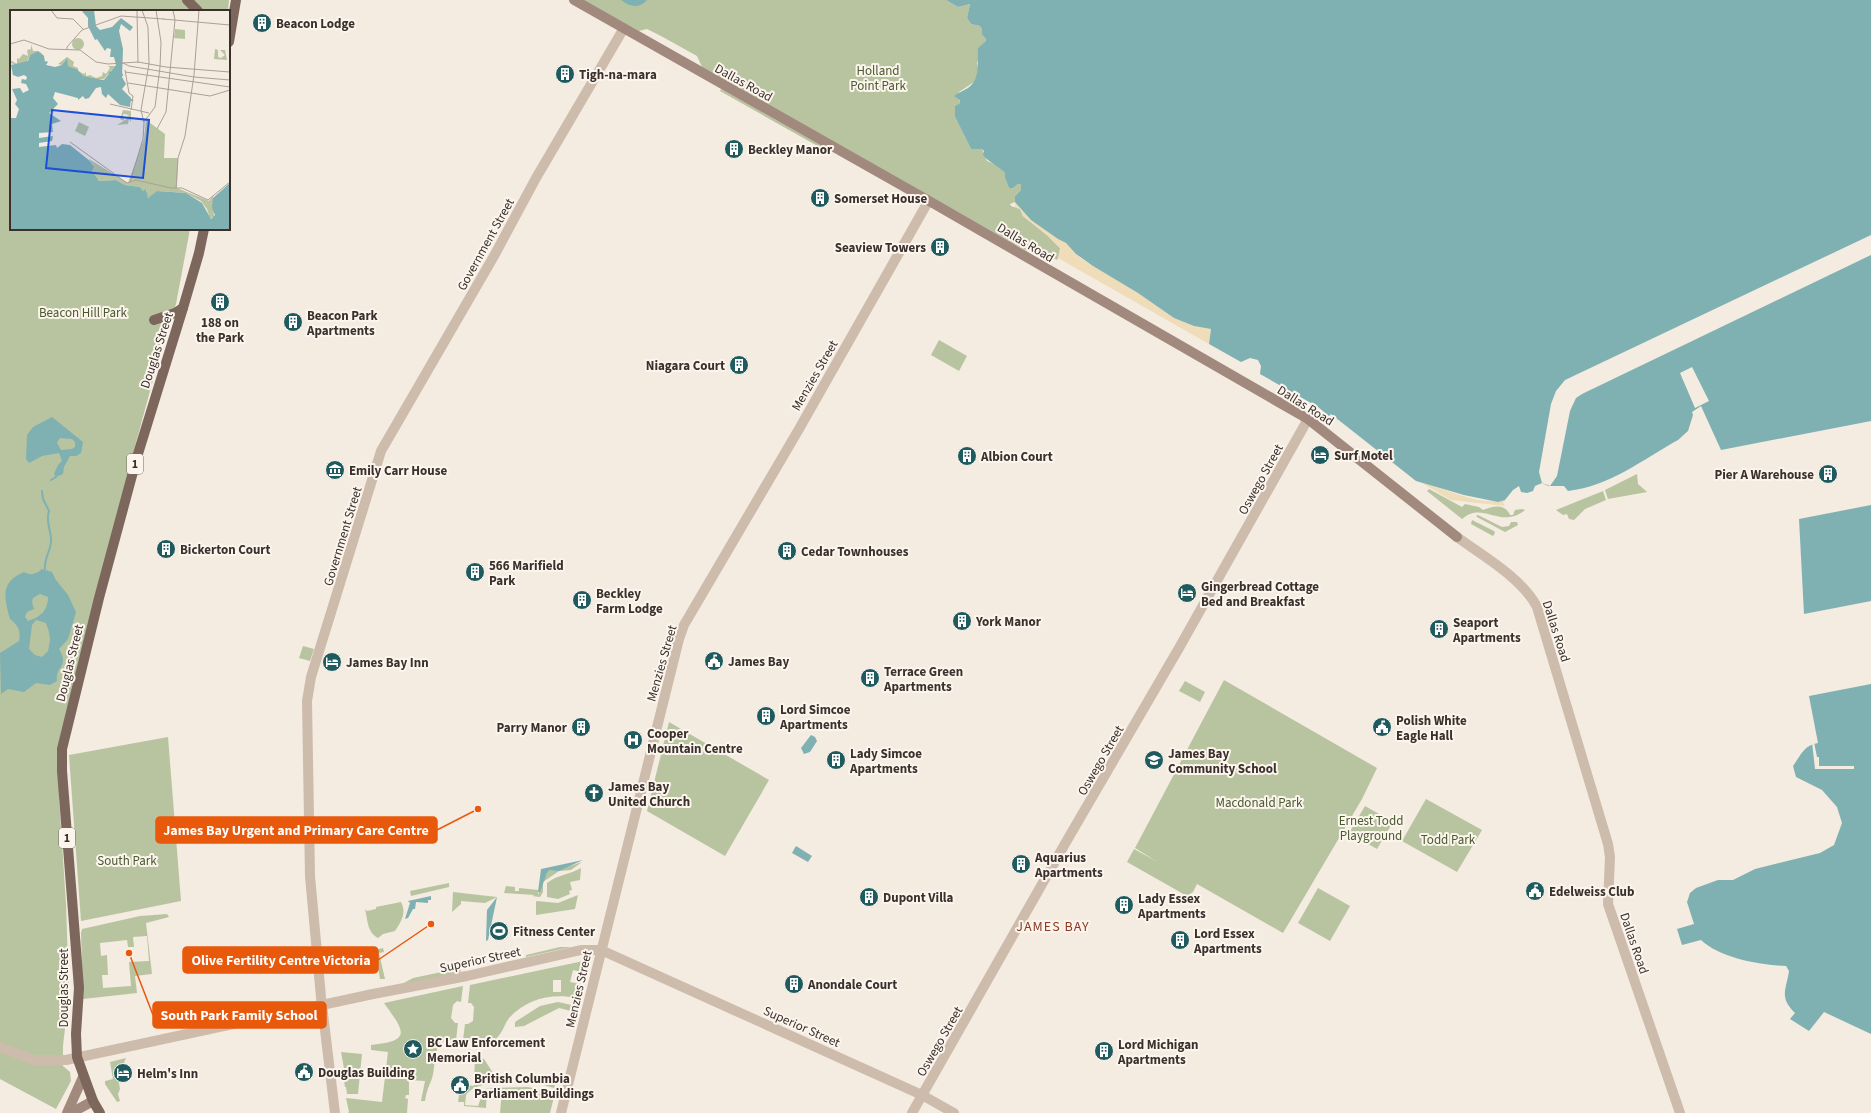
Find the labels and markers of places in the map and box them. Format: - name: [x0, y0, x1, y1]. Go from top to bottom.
- building icon: Beacon Lodge: [251, 12, 273, 34]
- place label: Beacon Lodge: [276, 15, 355, 33]
- building icon: Tigh-na-mara: [554, 63, 576, 85]
- place label: Tigh-na-mara: [579, 66, 657, 84]
- building icon: Beckley Manor: [723, 138, 745, 160]
- place label: Beckley Manor: [748, 141, 833, 159]
- building icon: Somerset House: [809, 187, 831, 209]
- place label: Somerset House: [834, 190, 927, 208]
- building icon: Seaview Towers: [929, 236, 951, 258]
- place label: Seaview Towers: [835, 239, 926, 257]
- building icon: 188 on the Park: [209, 291, 231, 313]
- place label: Beacon Park Apartments: [306, 307, 379, 340]
- building icon: Beacon Park Apartments: [282, 311, 304, 333]
- place label: 188 on the Park: [196, 314, 245, 347]
- building icon: Niagara Court: [728, 354, 750, 376]
- place label: Niagara Court: [646, 357, 725, 375]
- hotel icon: Surf Motel: [1309, 444, 1331, 466]
- building icon: Albion Court: [956, 445, 978, 467]
- place label: Surf Motel: [1334, 447, 1393, 465]
- place label: Albion Court: [980, 448, 1053, 466]
- museum icon: Emily Carr House: [324, 459, 346, 481]
- place label: Emily Carr House: [349, 462, 447, 480]
- building icon: Pier A Warehouse: [1817, 463, 1839, 485]
- place label: Pier A Warehouse: [1715, 466, 1814, 484]
- building icon: Bickerton Court: [155, 538, 177, 560]
- building icon: Cedar Townhouses: [776, 540, 798, 562]
- place label: Bickerton Court: [180, 541, 271, 559]
- place label: Cedar Townhouses: [801, 543, 909, 561]
- place label: 566 Marifield Park: [489, 557, 564, 590]
- building icon: 566 Marifield Park: [464, 561, 486, 583]
- place label: Gingerbread Cottage Bed and Breakfast: [1201, 578, 1319, 611]
- hotel icon: Gingerbread Cottage Bed and Breakfast: [1176, 582, 1198, 604]
- place label: Beckley Farm Lodge: [596, 585, 663, 618]
- building icon: Beckley Farm Lodge: [571, 589, 593, 611]
- building icon: York Manor: [951, 610, 973, 632]
- place label: York Manor: [975, 613, 1042, 631]
- place label: Seaport Apartments: [1452, 614, 1521, 647]
- building icon: Seaport Apartments: [1428, 618, 1450, 640]
- public building icon: James Bay: [703, 650, 725, 672]
- hotel icon: James Bay Inn: [321, 651, 343, 673]
- place label: James Bay: [728, 653, 789, 671]
- place label: James Bay Inn: [346, 654, 429, 672]
- place label: Terrace Green Apartments: [883, 663, 963, 696]
- building icon: Terrace Green Apartments: [859, 667, 881, 689]
- place label: Lord Simcoe Apartments: [779, 701, 851, 734]
- building icon: Lord Simcoe Apartments: [755, 705, 777, 727]
- place label: Polish White Eagle Hall: [1396, 712, 1467, 745]
- building icon: Parry Manor: [570, 716, 592, 738]
- public building icon: Polish White Eagle Hall: [1371, 716, 1393, 738]
- place label: Parry Manor: [496, 719, 568, 737]
- place label: Cooper Mountain Centre: [647, 725, 743, 758]
- hospital icon: Cooper Mountain Centre: [622, 729, 644, 751]
- place label: Lady Simcoe Apartments: [849, 745, 922, 778]
- place label: James Bay Community School: [1168, 745, 1277, 778]
- building icon: Lady Simcoe Apartments: [825, 749, 847, 771]
- school or university icon: James Bay Community School: [1143, 749, 1165, 771]
- place label: James Bay United Church: [608, 778, 690, 811]
- church icon: James Bay United Church: [583, 782, 605, 804]
- callout: James Bay Urgent and Primary Care Centre: [156, 817, 437, 843]
- place label: Aquarius Apartments: [1034, 849, 1103, 882]
- building icon: Aquarius Apartments: [1010, 853, 1032, 875]
- public building icon: Edelweiss Club: [1524, 880, 1546, 902]
- place label: Edelweiss Club: [1549, 883, 1634, 901]
- building icon: Dupont Villa: [858, 886, 880, 908]
- place label: Dupont Villa: [883, 889, 954, 907]
- place label: Lady Essex Apartments: [1137, 890, 1206, 923]
- building icon: Lady Essex Apartments: [1113, 894, 1135, 916]
- sports icon: Fitness Center: [488, 920, 510, 942]
- place label: Fitness Center: [513, 923, 596, 941]
- place label: Lord Essex Apartments: [1193, 925, 1262, 958]
- building icon: Lord Essex Apartments: [1169, 929, 1191, 951]
- callout: Olive Fertility Centre Victoria: [183, 947, 378, 973]
- building icon: Anondale Court: [783, 973, 805, 995]
- place label: Anondale Court: [807, 976, 897, 994]
- callout: South Park Family School: [153, 1002, 326, 1028]
- place label: BC Law Enforcement Memorial: [427, 1034, 545, 1067]
- place label: Lord Michigan Apartments: [1117, 1036, 1198, 1069]
- place icon: BC Law Enforcement Memorial: [402, 1038, 424, 1060]
- building icon: Lord Michigan Apartments: [1093, 1040, 1115, 1062]
- public building icon: Douglas Building: [293, 1061, 315, 1083]
- hotel icon: Helm's Inn: [112, 1062, 134, 1084]
- place label: Douglas Building: [318, 1064, 415, 1082]
- place label: Helm's Inn: [137, 1065, 198, 1083]
- place label: British Columbia Parliament Buildings: [474, 1070, 594, 1103]
- public building icon: British Columbia Parliament Buildings: [449, 1074, 471, 1096]

